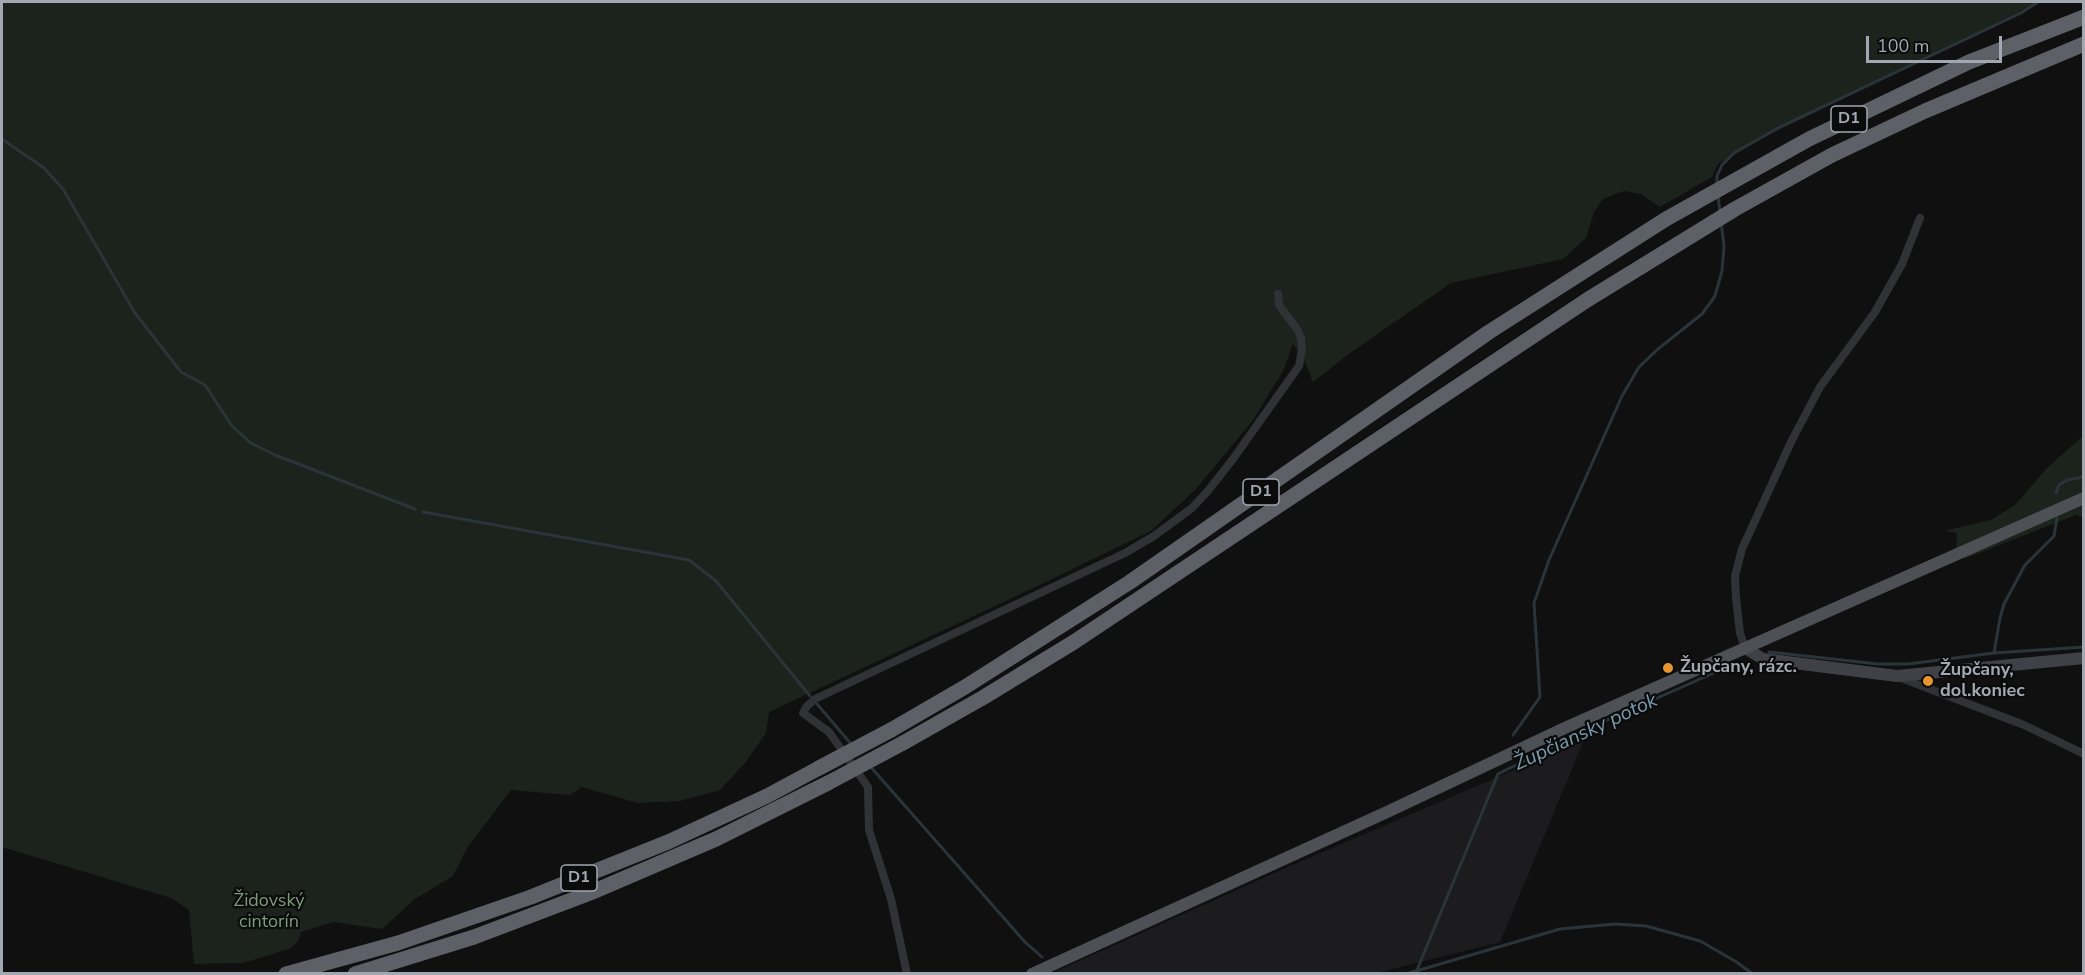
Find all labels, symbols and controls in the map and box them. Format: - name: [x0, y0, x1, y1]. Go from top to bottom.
- scale bar: [1869, 24, 2006, 62]
- text: 100 m: [1877, 34, 1929, 58]
- road number: D1: [1831, 106, 1867, 132]
- road number: D1: [1243, 479, 1279, 505]
- place label: Župčany, rázc.: [1680, 657, 1797, 679]
- place label: Župčany, dol.koniec: [1940, 660, 2025, 702]
- marker: Župčany, rázc.: [1661, 661, 1675, 675]
- marker: Župčany, dol.koniec: [1921, 674, 1935, 688]
- water label: Župčiansky potok: [1510, 689, 1662, 777]
- road number: D1: [561, 865, 597, 891]
- park label: Židovský cintorín: [234, 891, 304, 934]

